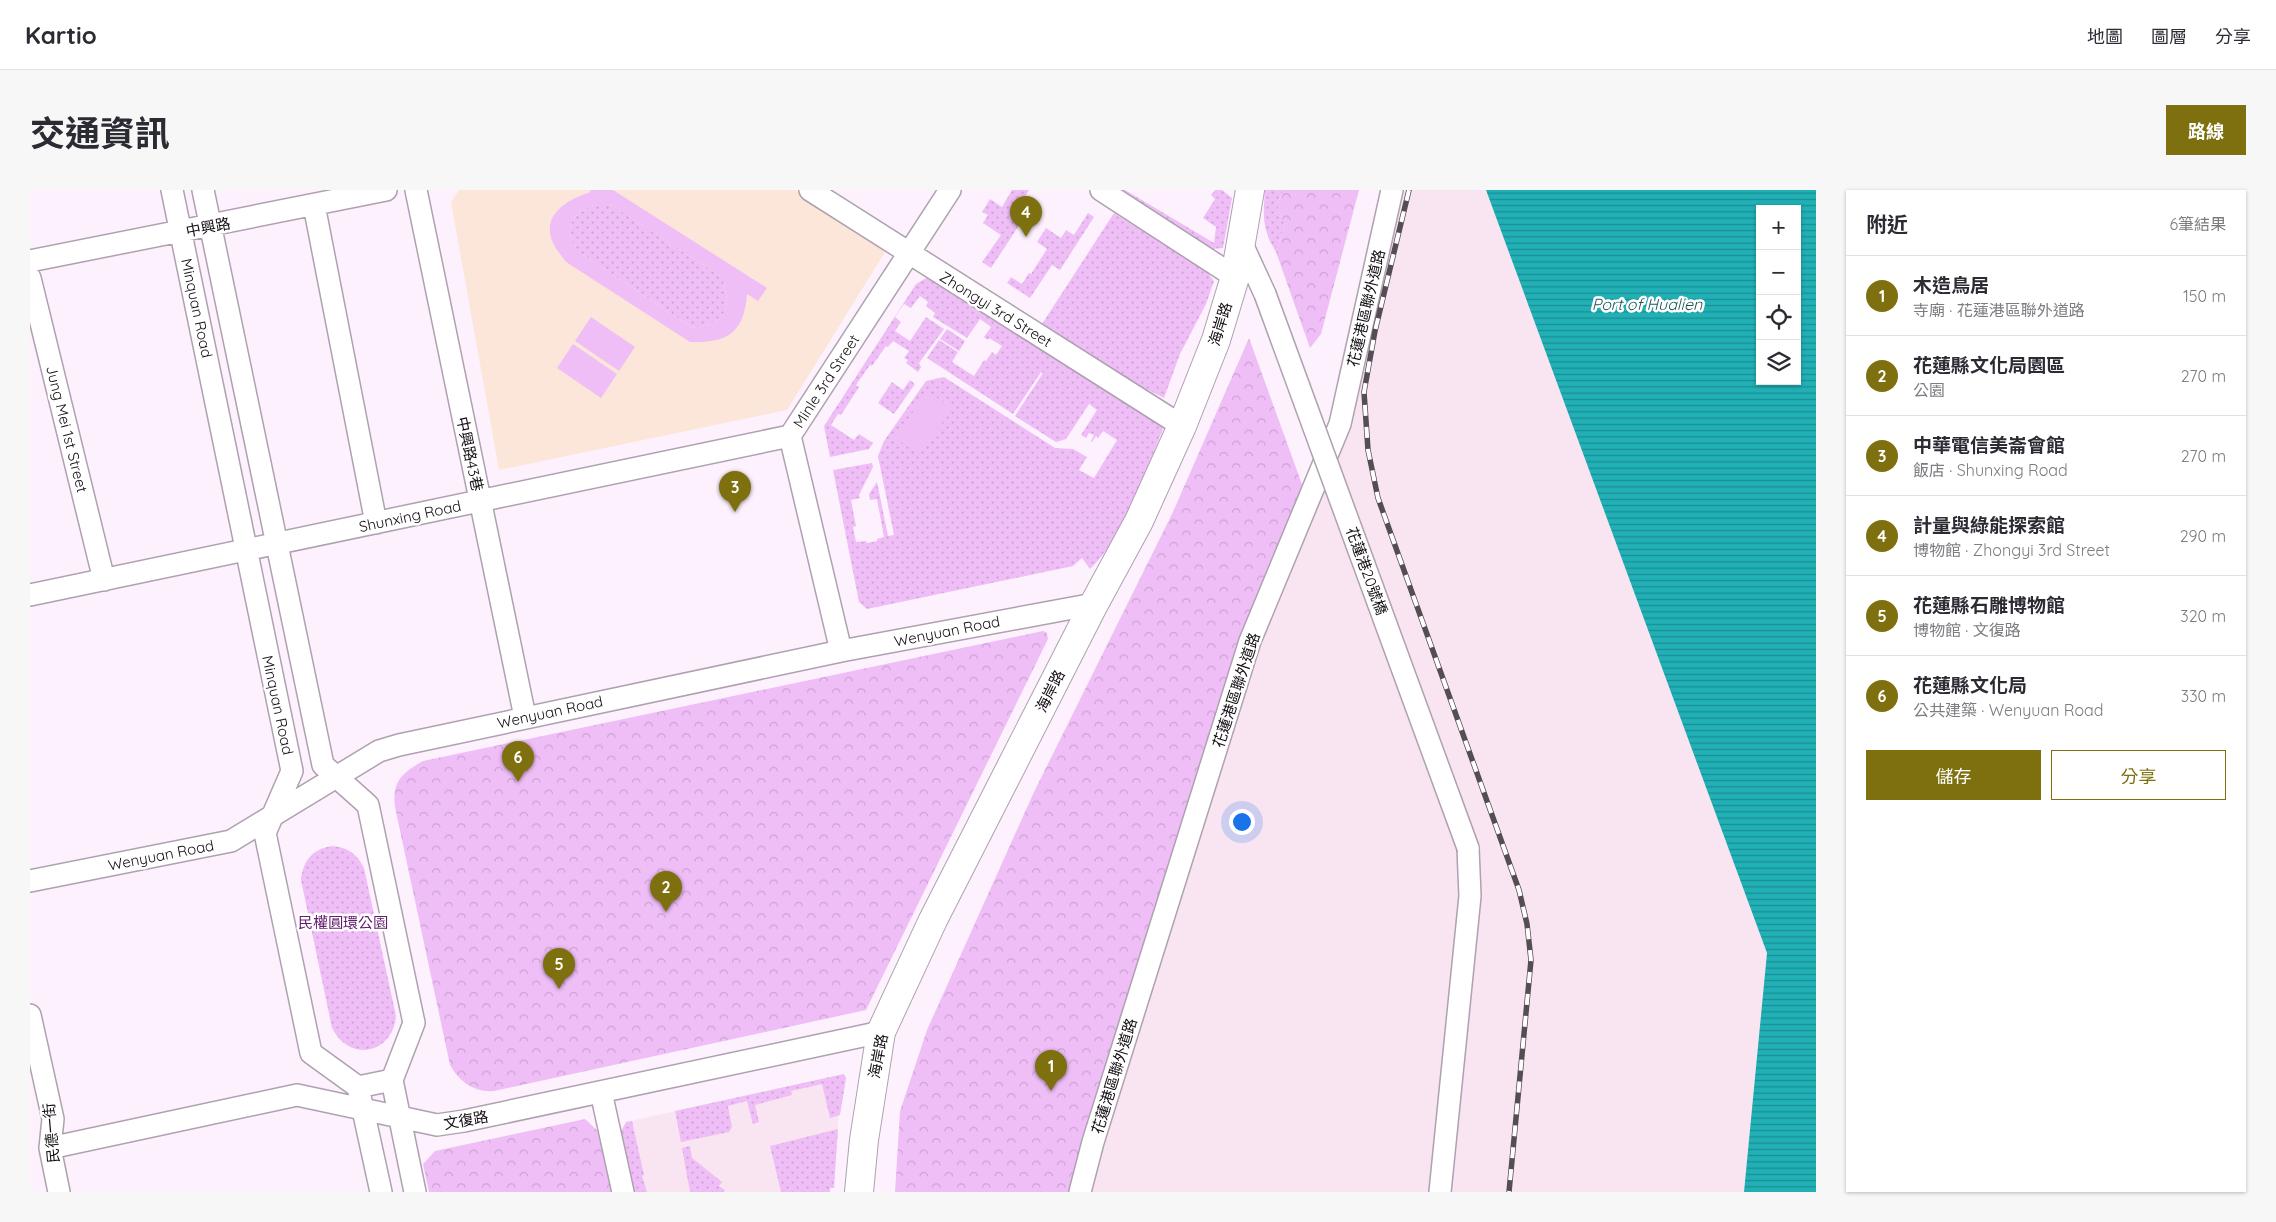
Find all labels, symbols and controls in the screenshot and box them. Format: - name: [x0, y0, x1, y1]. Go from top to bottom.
- text: Kartio: [25, 20, 97, 50]
- text: 地圖: [2087, 25, 2123, 48]
- text: 圖層: [2151, 25, 2187, 48]
- text: 分享: [2215, 25, 2251, 48]
- button: 路線: [2166, 105, 2246, 155]
- text: 交通資訊: [30, 111, 170, 155]
- pin: 4: [1010, 196, 1042, 237]
- map controls: [1756, 205, 1801, 385]
- button: +: [1756, 205, 1801, 250]
- text: 附近: [1866, 211, 1908, 237]
- street label: 中興路: [184, 213, 232, 241]
- text: 6筆結果: [2169, 214, 2226, 234]
- street label: 花蓮港區聯外道路: [1343, 247, 1389, 369]
- button: −: [1756, 250, 1801, 295]
- street label: Minquan Road: [177, 257, 217, 359]
- street label: Zhongyi 3rd Street: [936, 267, 1056, 351]
- text: 木造鳥居: [1913, 273, 1989, 297]
- text: 1: [1879, 286, 1885, 306]
- text: 150 m: [2183, 286, 2226, 306]
- water label: Port of Hualien: [1592, 294, 1703, 314]
- button: locate: [1756, 295, 1801, 340]
- street label: 海岸路: [1204, 300, 1236, 348]
- text: 寺廟 · 花蓮港區聯外道路: [1913, 300, 2085, 320]
- street label: Minle 3rd Street: [789, 331, 863, 431]
- button: layers: [1756, 340, 1801, 385]
- text: 花蓮縣文化局園區: [1913, 353, 2065, 377]
- street label: Jung Mei 1st Street: [42, 364, 92, 494]
- text: 2: [1877, 366, 1887, 386]
- text: 270 m: [2181, 366, 2226, 386]
- text: 公園: [1913, 380, 1945, 400]
- street label: 中興路43巷: [453, 415, 487, 493]
- text: 中華電信美崙會館: [1913, 433, 2065, 457]
- text: 3: [1878, 446, 1886, 466]
- text: 270 m: [2181, 446, 2226, 466]
- text: 飯店 · Shunxing Road: [1913, 460, 2068, 480]
- pin: 3: [719, 471, 751, 512]
- street label: Shunxing Road: [357, 496, 463, 536]
- text: 計量與綠能探索館: [1913, 513, 2065, 537]
- street label: 花蓮港20號橋: [1342, 524, 1392, 618]
- text: 4: [1877, 526, 1887, 546]
- text: 290 m: [2180, 526, 2226, 546]
- text: 博物館 · Zhongyi 3rd Street: [1913, 540, 2110, 560]
- text: 花蓮縣石雕博物館: [1913, 593, 2065, 617]
- text: 5: [1877, 606, 1887, 626]
- text: 320 m: [2180, 606, 2226, 626]
- street label: Wenyuan Road: [892, 611, 1002, 651]
- text: 博物館 · 文復路: [1913, 620, 2021, 640]
- street label: 花蓮港區聯外道路: [1208, 630, 1264, 750]
- street label: Minquan Road: [258, 654, 298, 756]
- street label: 海岸路: [1031, 667, 1069, 715]
- text: 花蓮縣文化局: [1913, 673, 2027, 697]
- text: 6: [1878, 686, 1886, 706]
- text: 330 m: [2181, 686, 2226, 706]
- street label: Wenyuan Road: [495, 692, 605, 732]
- text: 公共建築 · Wenyuan Road: [1913, 700, 2103, 720]
- pin: 6: [502, 741, 534, 782]
- button: 儲存: [1866, 750, 2041, 800]
- button: 分享: [2051, 750, 2226, 800]
- your location: [1229, 809, 1255, 835]
- street label: Wenyuan Road: [106, 835, 216, 875]
- pin: 2: [650, 871, 682, 912]
- park label: 民權圓環公園: [298, 913, 388, 932]
- pin: 5: [543, 948, 575, 989]
- street label: 花蓮港區聯外道路: [1087, 1016, 1141, 1136]
- street label: 海岸路: [864, 1032, 892, 1080]
- pin: 1: [1035, 1050, 1067, 1091]
- street label: 民德一街: [39, 1102, 63, 1164]
- street label: 文復路: [442, 1107, 490, 1133]

